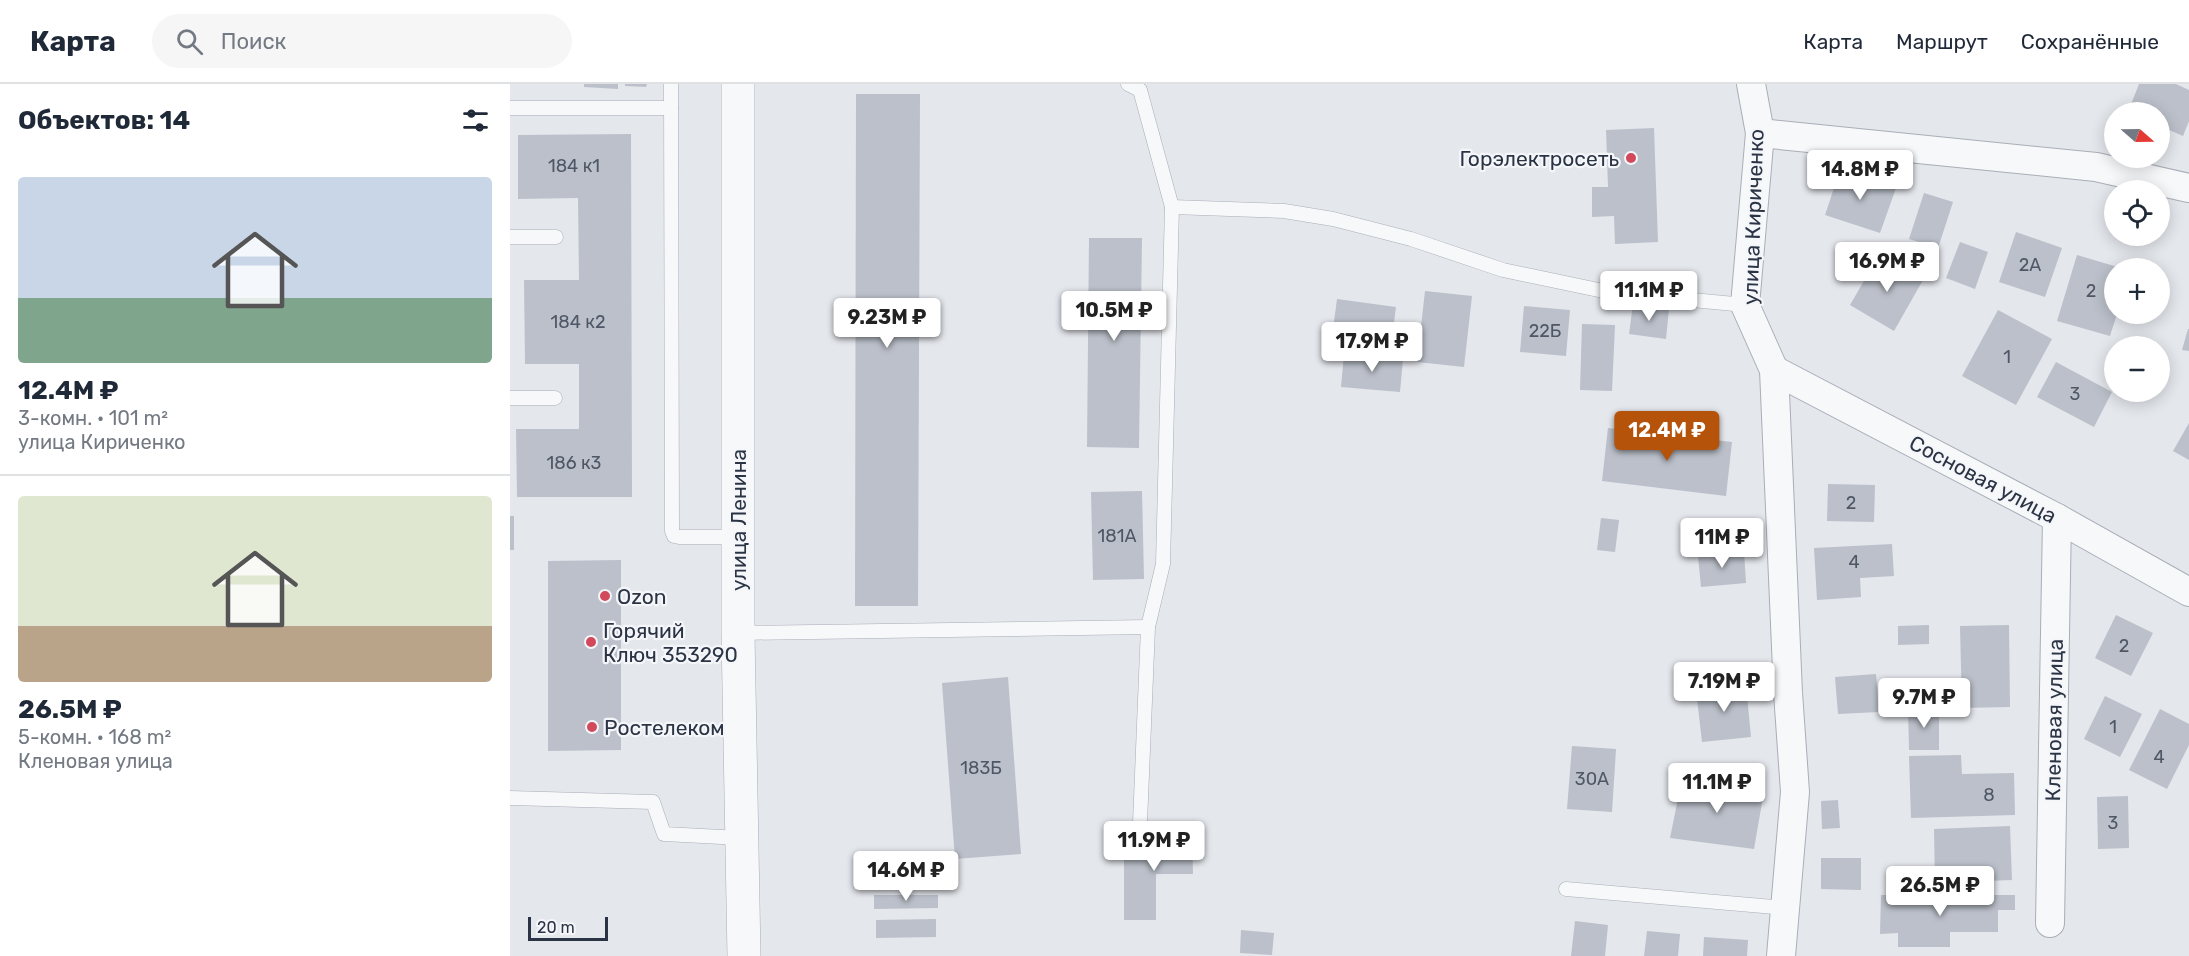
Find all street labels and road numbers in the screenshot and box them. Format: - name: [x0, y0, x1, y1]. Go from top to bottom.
- street label: улица Кириченко: [1737, 129, 1769, 305]
- street label: Сосновая улица: [1905, 430, 2061, 528]
- street label: улица Ленина: [726, 449, 751, 591]
- street label: Кленовая улица: [2040, 638, 2068, 802]

